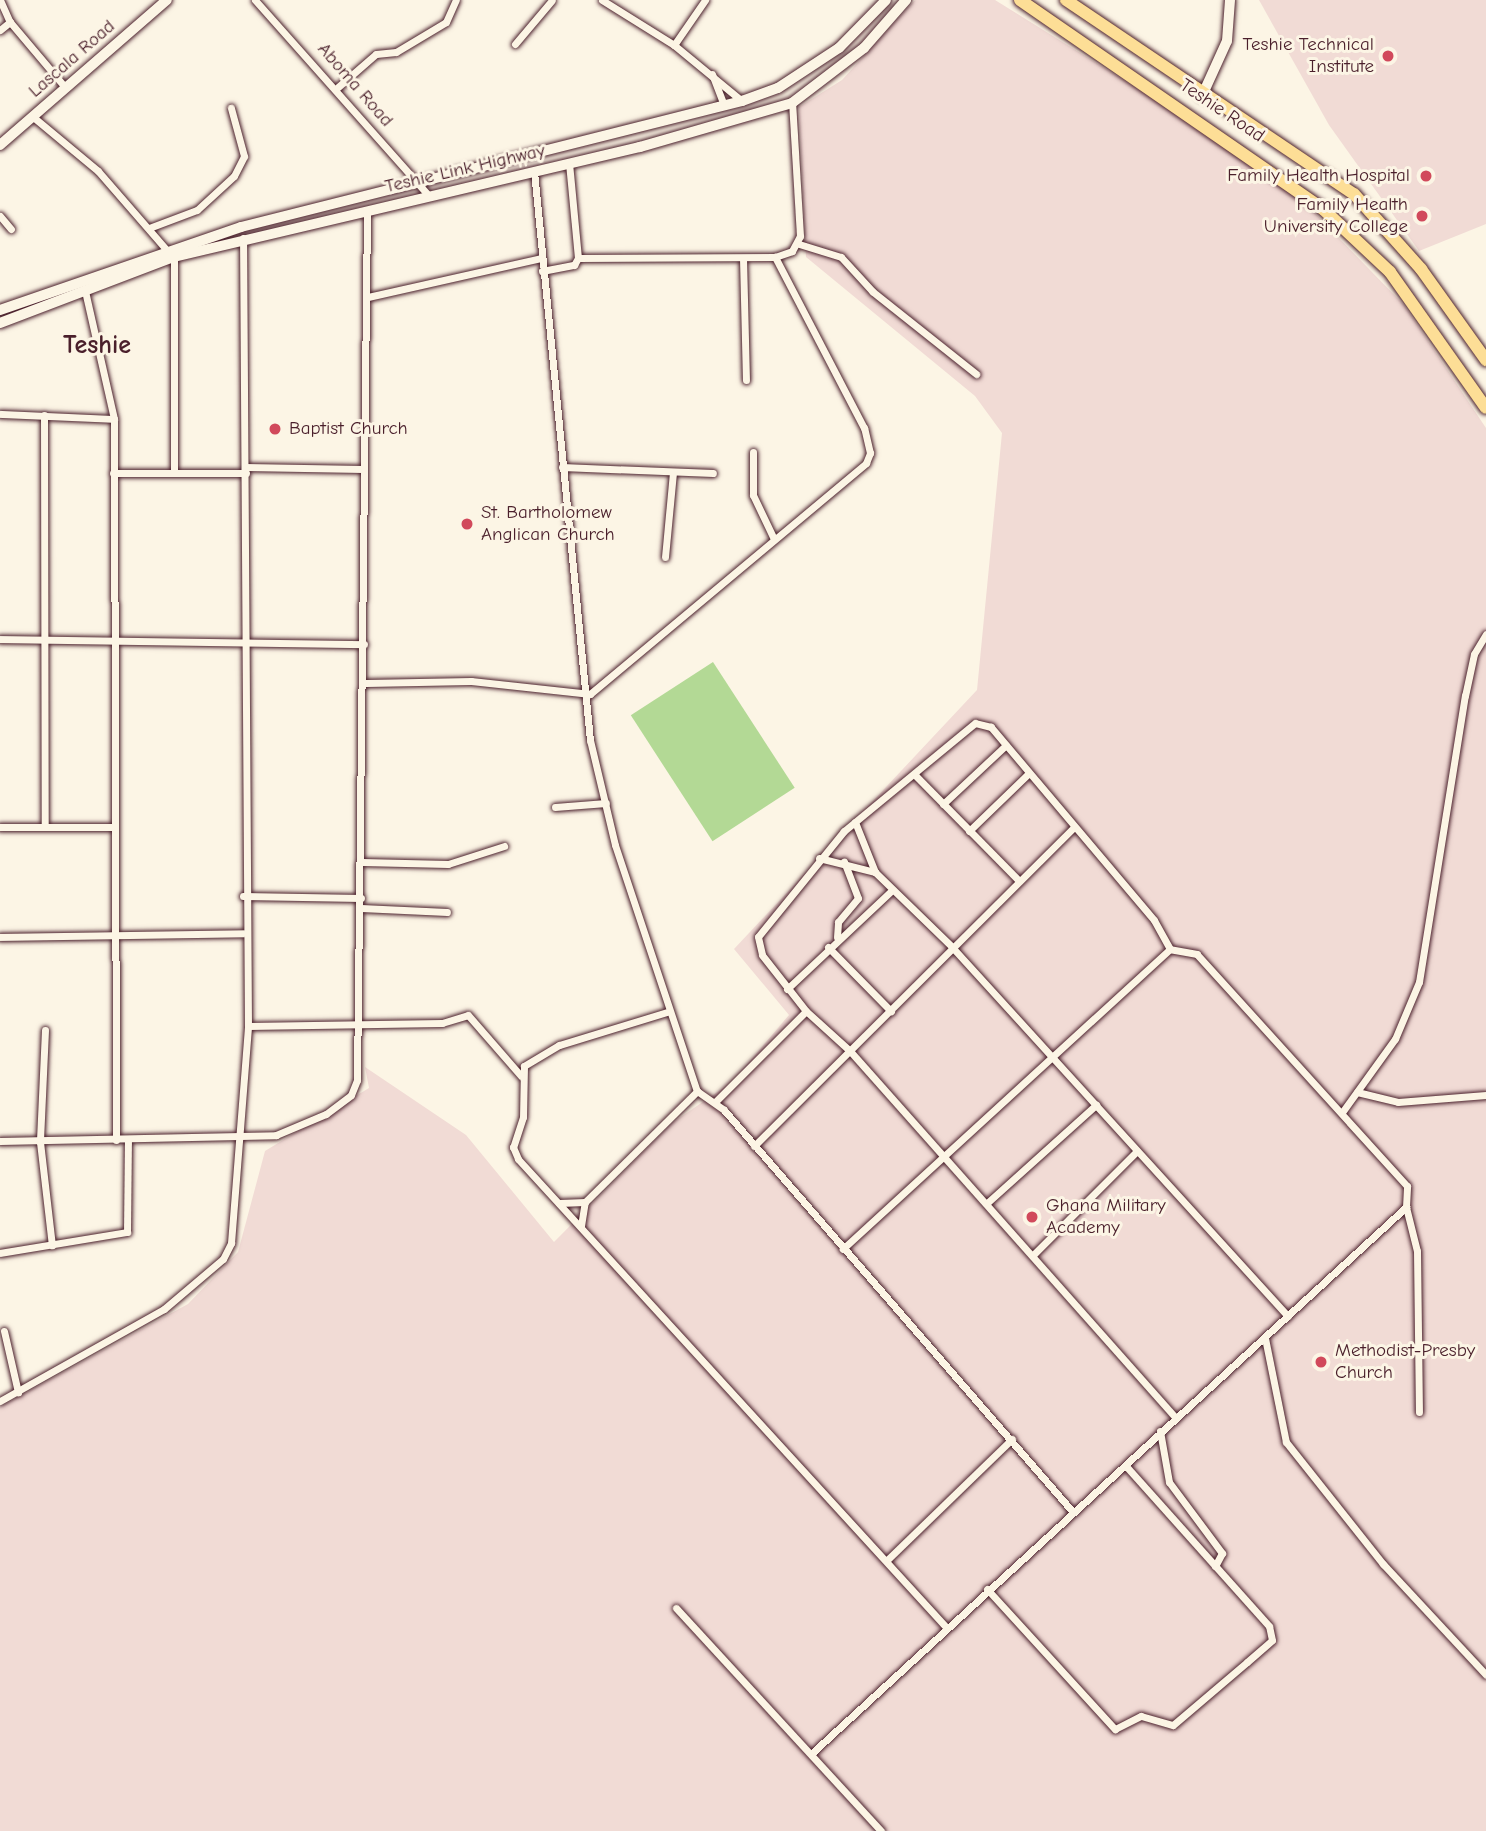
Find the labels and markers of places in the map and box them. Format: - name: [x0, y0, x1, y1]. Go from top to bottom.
- place label: Teshie Technical Institute: [1243, 34, 1374, 78]
- marker: Teshie Technical Institute: [1380, 48, 1396, 64]
- place label: Family Health Hospital: [1227, 165, 1410, 187]
- marker: Family Health Hospital: [1416, 166, 1436, 186]
- place label: Family Health University College: [1264, 194, 1408, 238]
- marker: Family Health University College: [1414, 208, 1430, 224]
- place label: Baptist Church: [289, 418, 408, 440]
- marker: Baptist Church: [267, 421, 283, 437]
- place label: St. Bartholomew Anglican Church: [481, 502, 615, 546]
- marker: St. Bartholomew Anglican Church: [459, 516, 475, 532]
- place label: Ghana Military Academy: [1046, 1195, 1166, 1239]
- marker: Ghana Military Academy: [1024, 1209, 1040, 1225]
- place label: Methodist-Presby Church: [1335, 1340, 1475, 1384]
- marker: Methodist-Presby Church: [1313, 1354, 1329, 1370]

